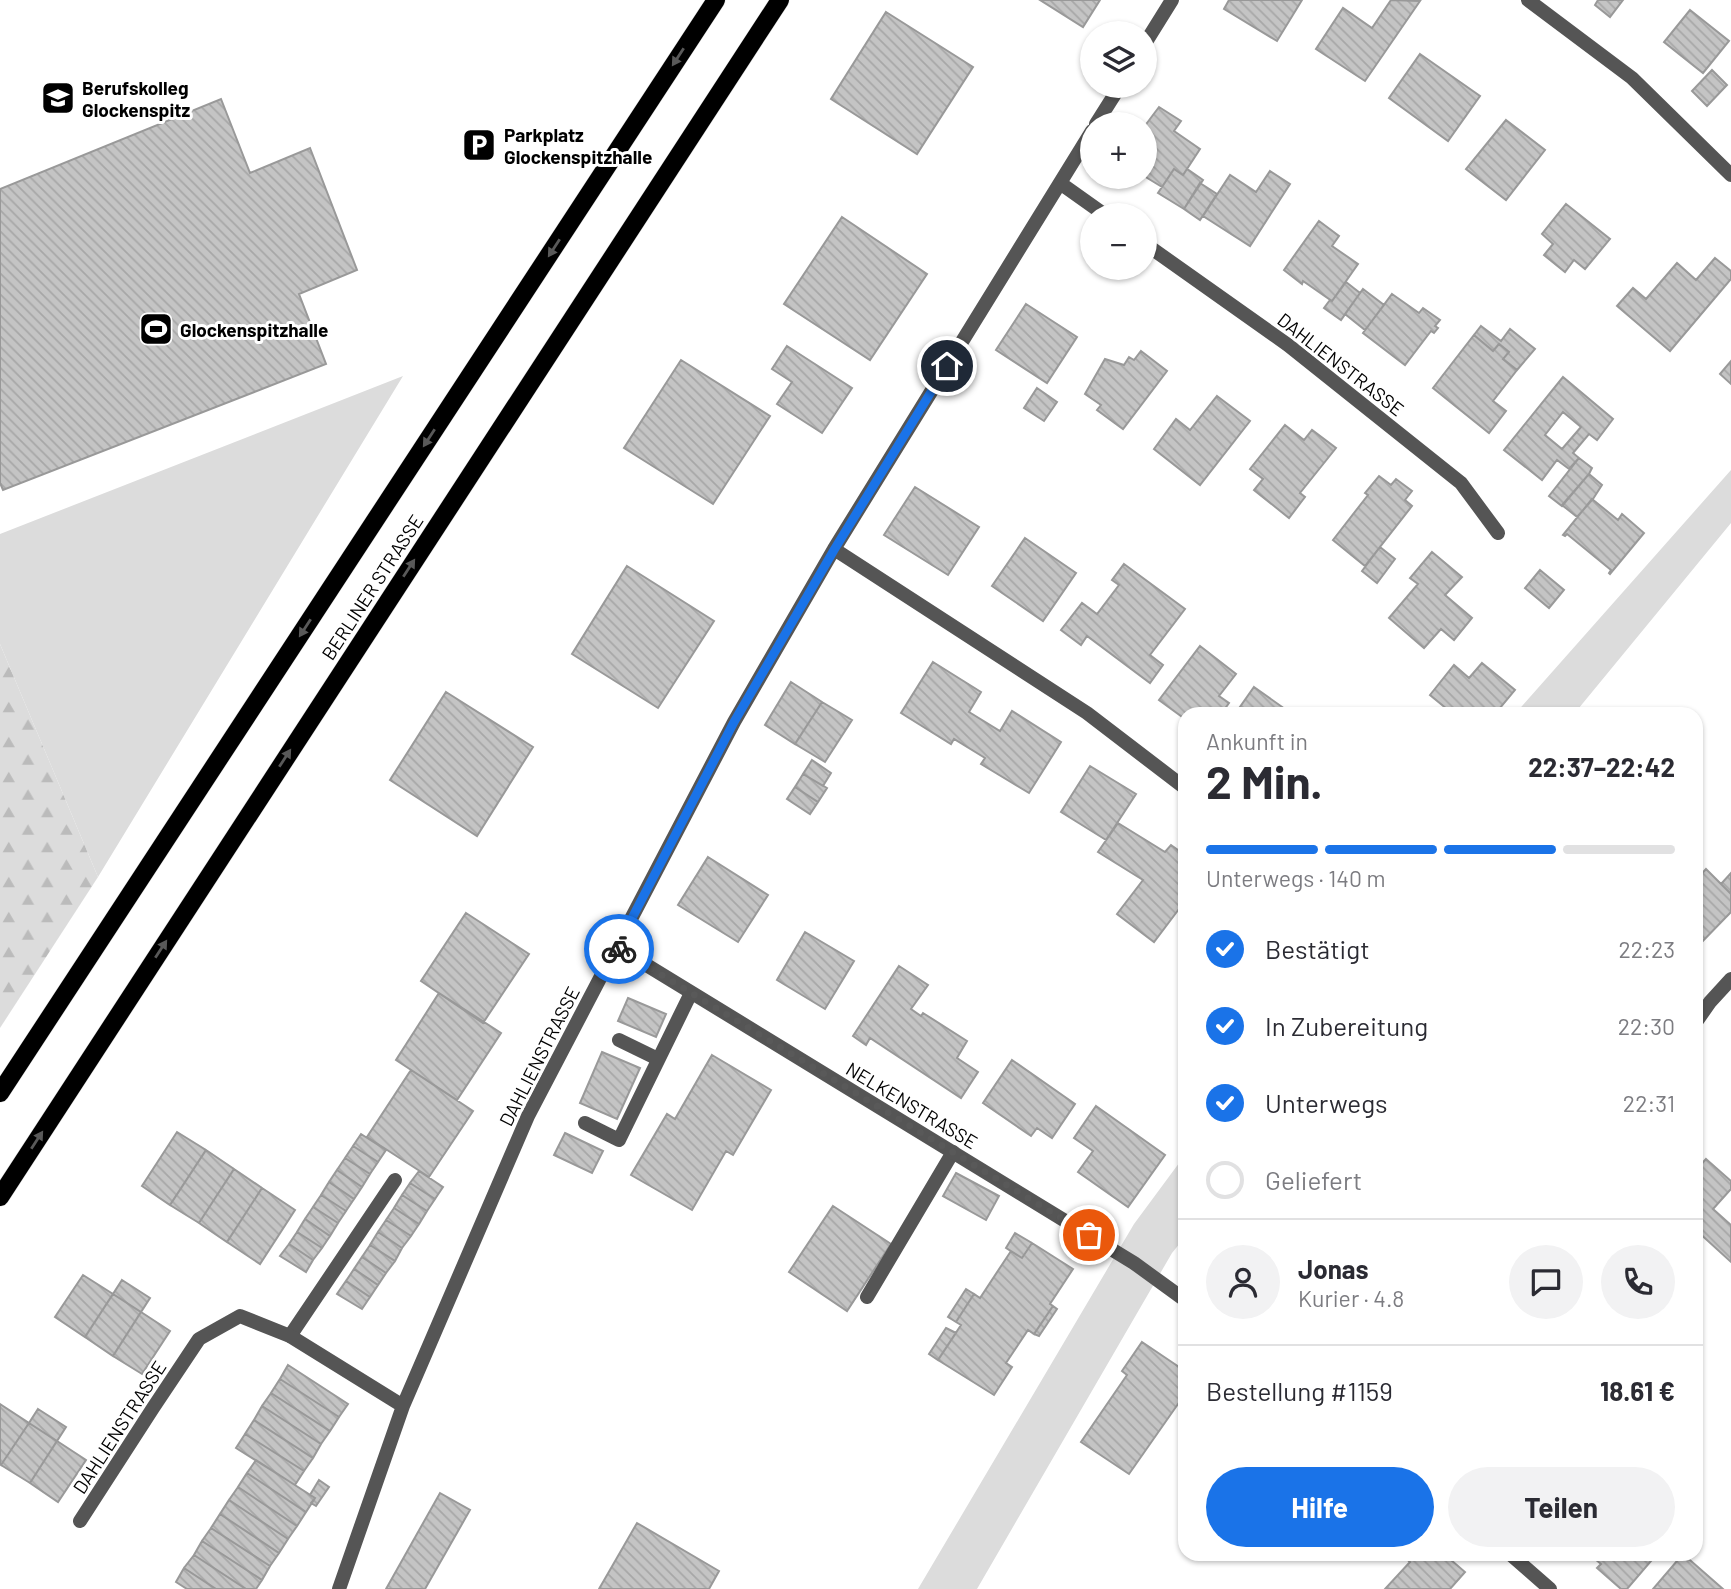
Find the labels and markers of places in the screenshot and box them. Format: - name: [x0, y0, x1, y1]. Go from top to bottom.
- place label: Berufskolleg Glockenspitz: [82, 76, 190, 121]
- school or university icon: Berufskolleg Glockenspitz: [39, 79, 77, 117]
- place label: Parkplatz Glockenspitzhalle: [504, 123, 652, 168]
- parking icon: Parkplatz Glockenspitzhalle: [460, 126, 498, 164]
- sports icon: Glockenspitzhalle: [137, 310, 175, 348]
- place label: Glockenspitzhalle: [180, 318, 328, 341]
- pin: [917, 336, 977, 396]
- pin: [1059, 1205, 1119, 1265]

